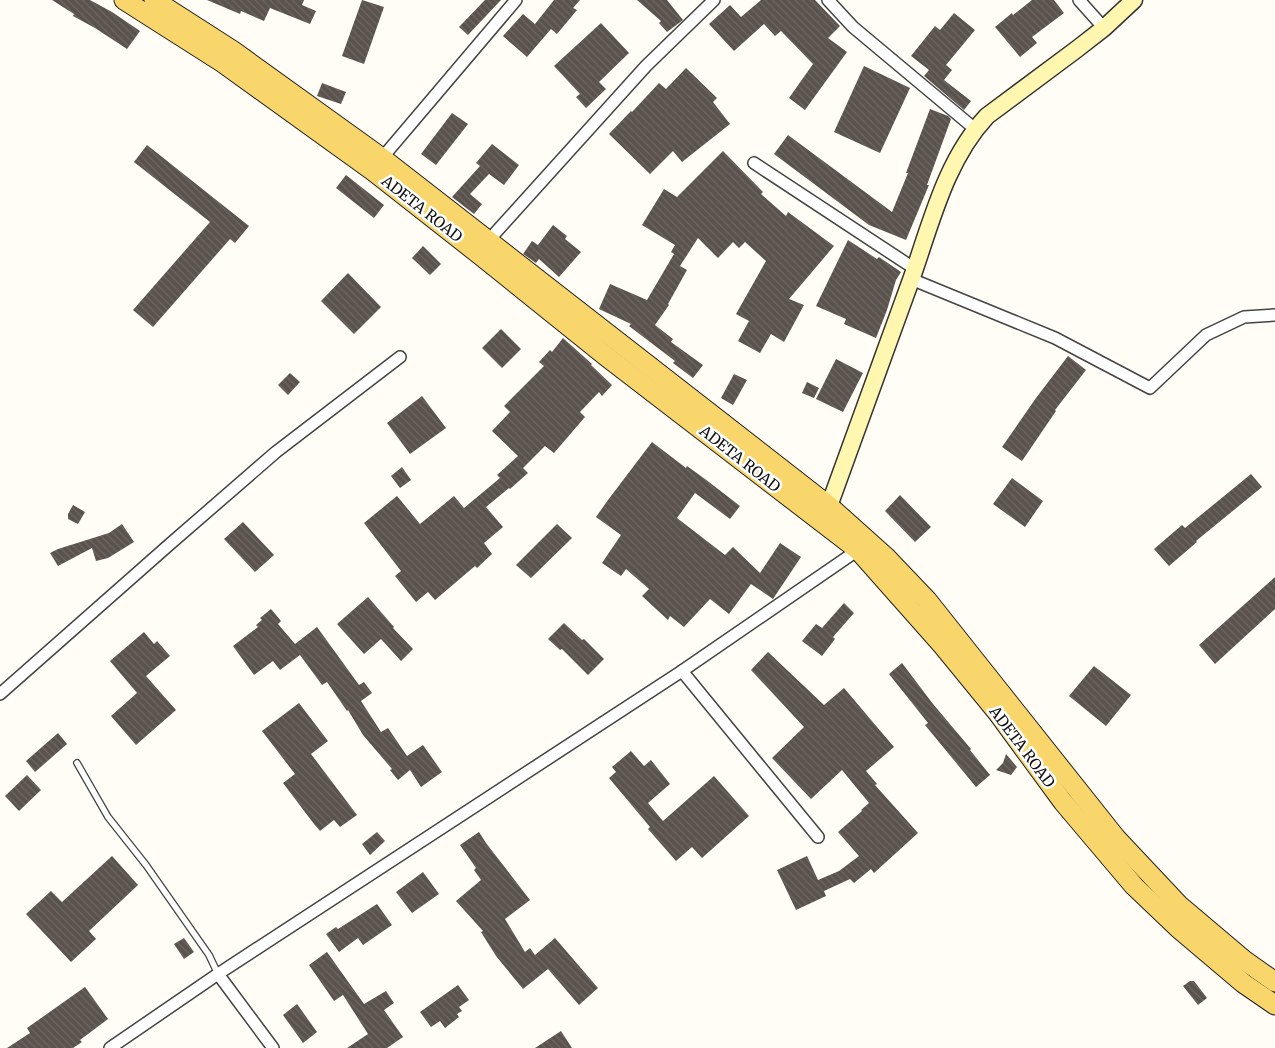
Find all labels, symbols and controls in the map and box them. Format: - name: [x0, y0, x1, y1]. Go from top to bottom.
- street label: ADETA ROAD: [377, 171, 466, 246]
- street label: ADETA ROAD: [695, 421, 784, 496]
- street label: ADETA ROAD: [985, 701, 1059, 791]

